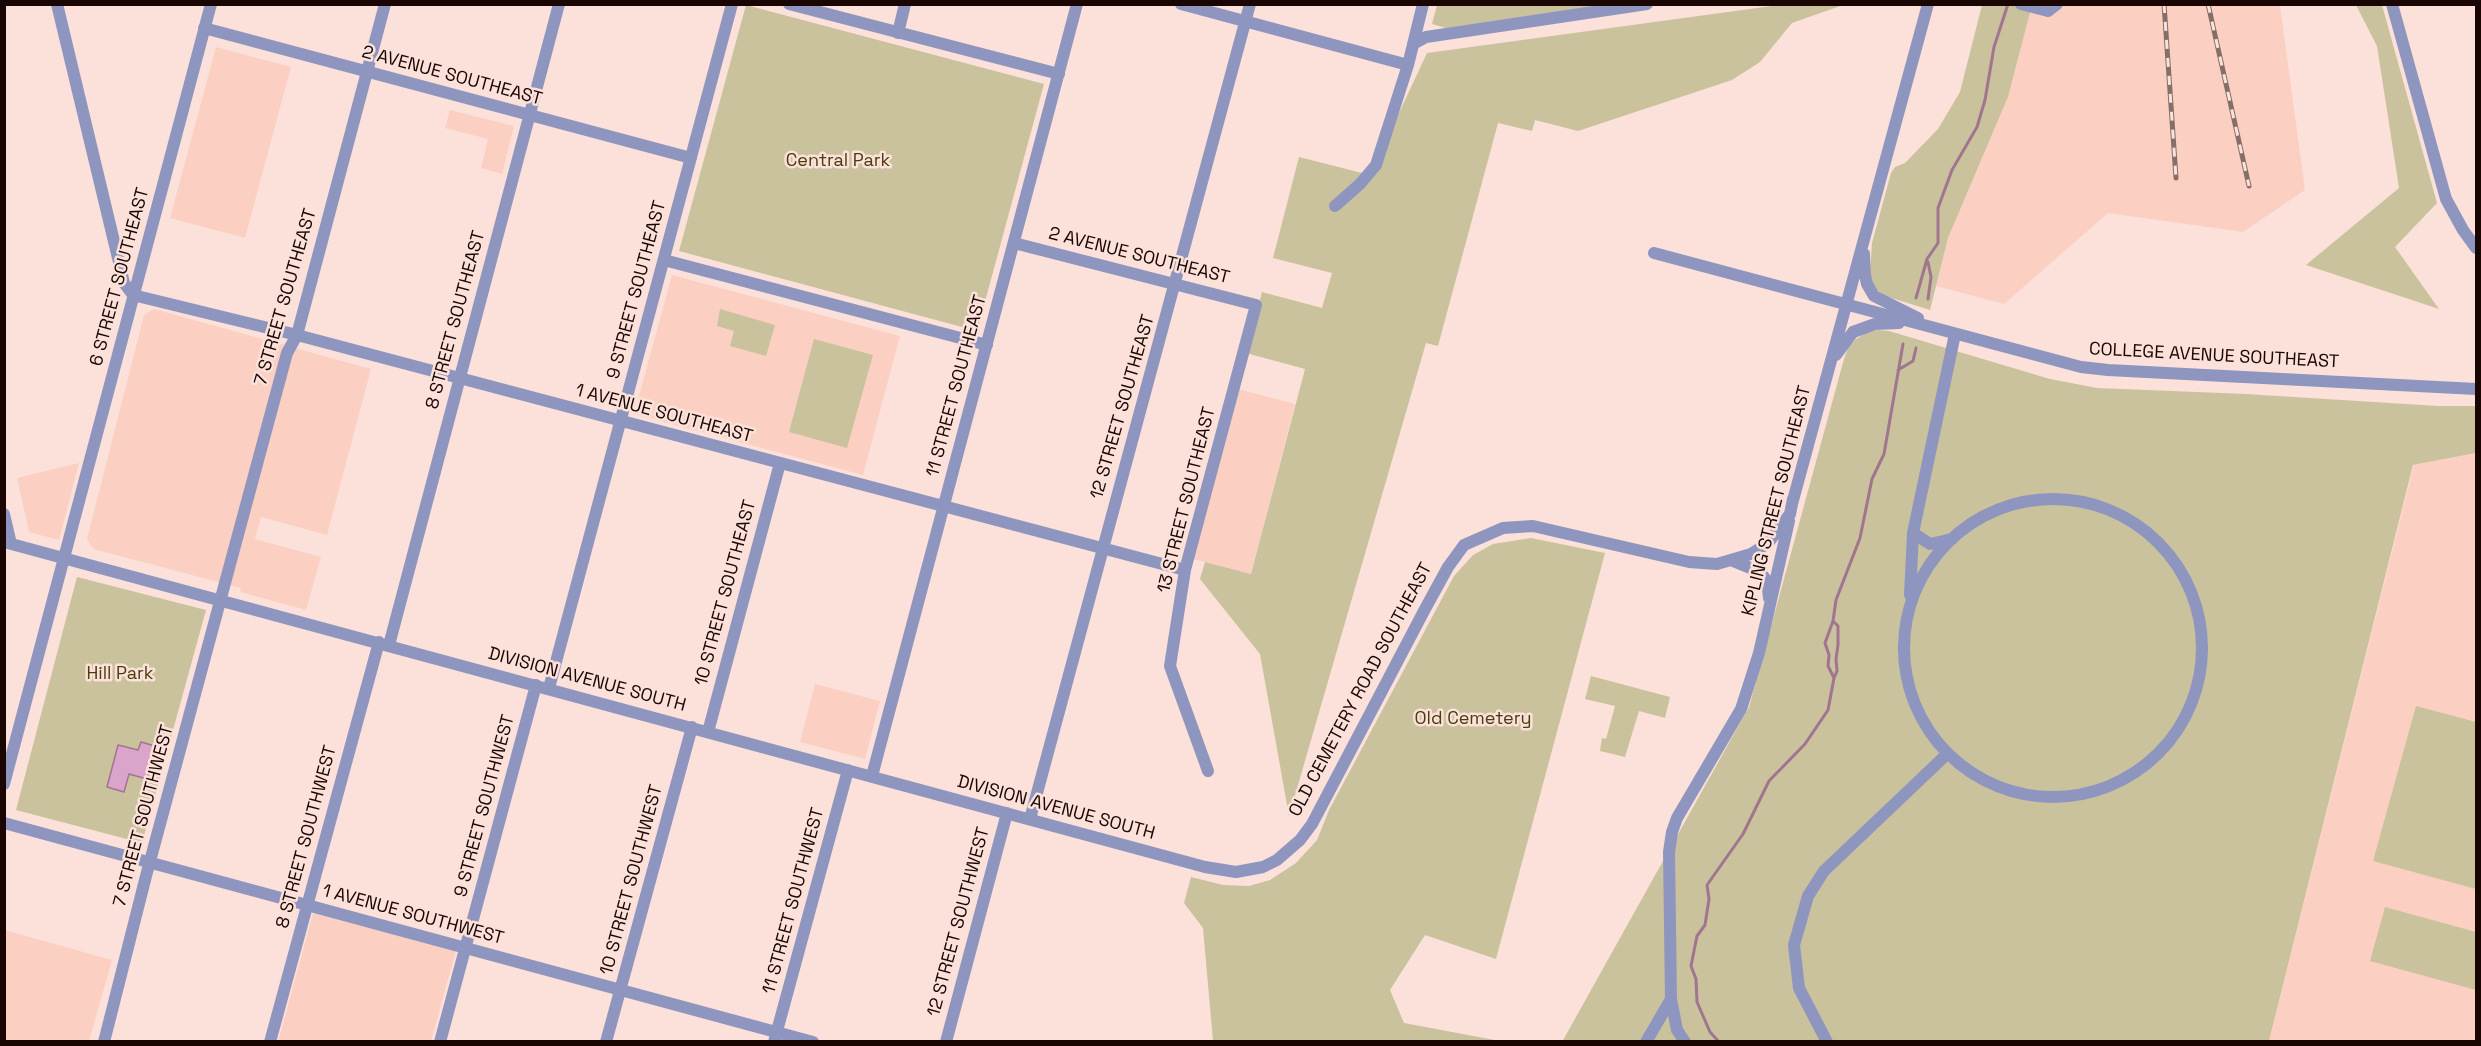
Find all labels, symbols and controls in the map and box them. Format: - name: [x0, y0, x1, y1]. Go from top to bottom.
- street label: 2 AVENUE SOUTHEAST: [359, 42, 545, 110]
- park label: Central Park: [786, 150, 890, 172]
- street label: 6 STREET SOUTHEAST: [86, 186, 154, 368]
- street label: 9 STREET SOUTHEAST: [603, 199, 671, 381]
- street label: 7 STREET SOUTHEAST: [250, 206, 322, 388]
- street label: 2 AVENUE SOUTHEAST: [1046, 223, 1232, 289]
- street label: 8 STREET SOUTHEAST: [422, 228, 490, 412]
- street label: 11 STREET SOUTHEAST: [922, 293, 992, 479]
- street label: 12 STREET SOUTHEAST: [1086, 312, 1160, 502]
- street label: COLLEGE AVENUE SOUTHEAST: [2088, 339, 2340, 373]
- street label: 1 AVENUE SOUTHEAST: [573, 380, 755, 448]
- street label: KIPLING STREET SOUTHEAST: [1738, 384, 1816, 618]
- street label: 13 STREET SOUTHEAST: [1153, 405, 1221, 595]
- street label: 10 STREET SOUTHEAST: [691, 498, 761, 688]
- street label: OLD CEMETERY ROAD SOUTHEAST: [1285, 559, 1437, 821]
- street label: DIVISION AVENUE SOUTH: [486, 643, 688, 717]
- park label: Hill Park: [86, 663, 154, 685]
- park label: Old Cemetery: [1414, 708, 1532, 730]
- street label: 9 STREET SOUTHWEST: [450, 712, 520, 900]
- street label: 7 STREET SOUTHWEST: [109, 723, 179, 909]
- street label: 8 STREET SOUTHWEST: [272, 743, 342, 931]
- street label: DIVISION AVENUE SOUTH: [955, 771, 1157, 845]
- street label: 10 STREET SOUTHWEST: [596, 783, 668, 977]
- street label: 11 STREET SOUTHWEST: [759, 805, 829, 997]
- street label: 12 STREET SOUTHWEST: [923, 825, 995, 1019]
- street label: 1 AVENUE SOUTHWEST: [320, 880, 506, 950]

